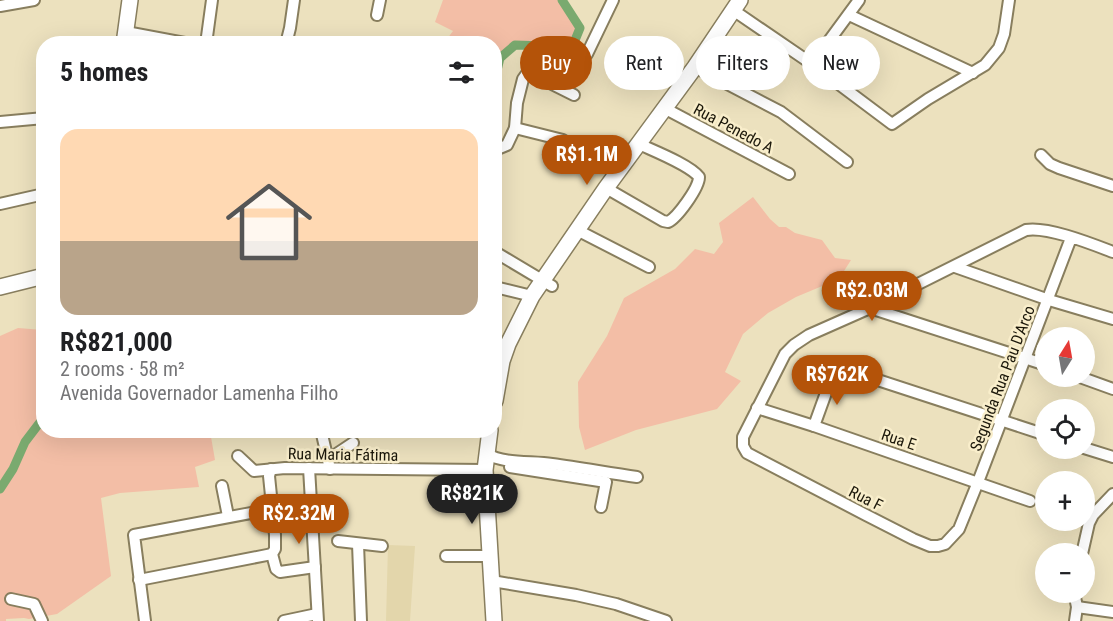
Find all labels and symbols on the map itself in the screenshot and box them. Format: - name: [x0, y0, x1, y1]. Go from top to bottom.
- street label: Rua Penedo A: [690, 99, 777, 157]
- pin: R$1.1M: [538, 135, 636, 186]
- pin: R$2.03M: [817, 271, 927, 322]
- street label: Segunda Rua Pau D'Arco: [966, 303, 1039, 454]
- north arrow: [1035, 327, 1095, 387]
- pin: R$762K: [788, 355, 886, 406]
- street label: Rua E: [879, 425, 919, 454]
- street label: Rua Maria Fátima: [288, 444, 398, 465]
- pin: R$821K: [423, 474, 521, 525]
- street label: Rua F: [846, 482, 886, 515]
- pin: R$2.32M: [244, 494, 354, 545]

